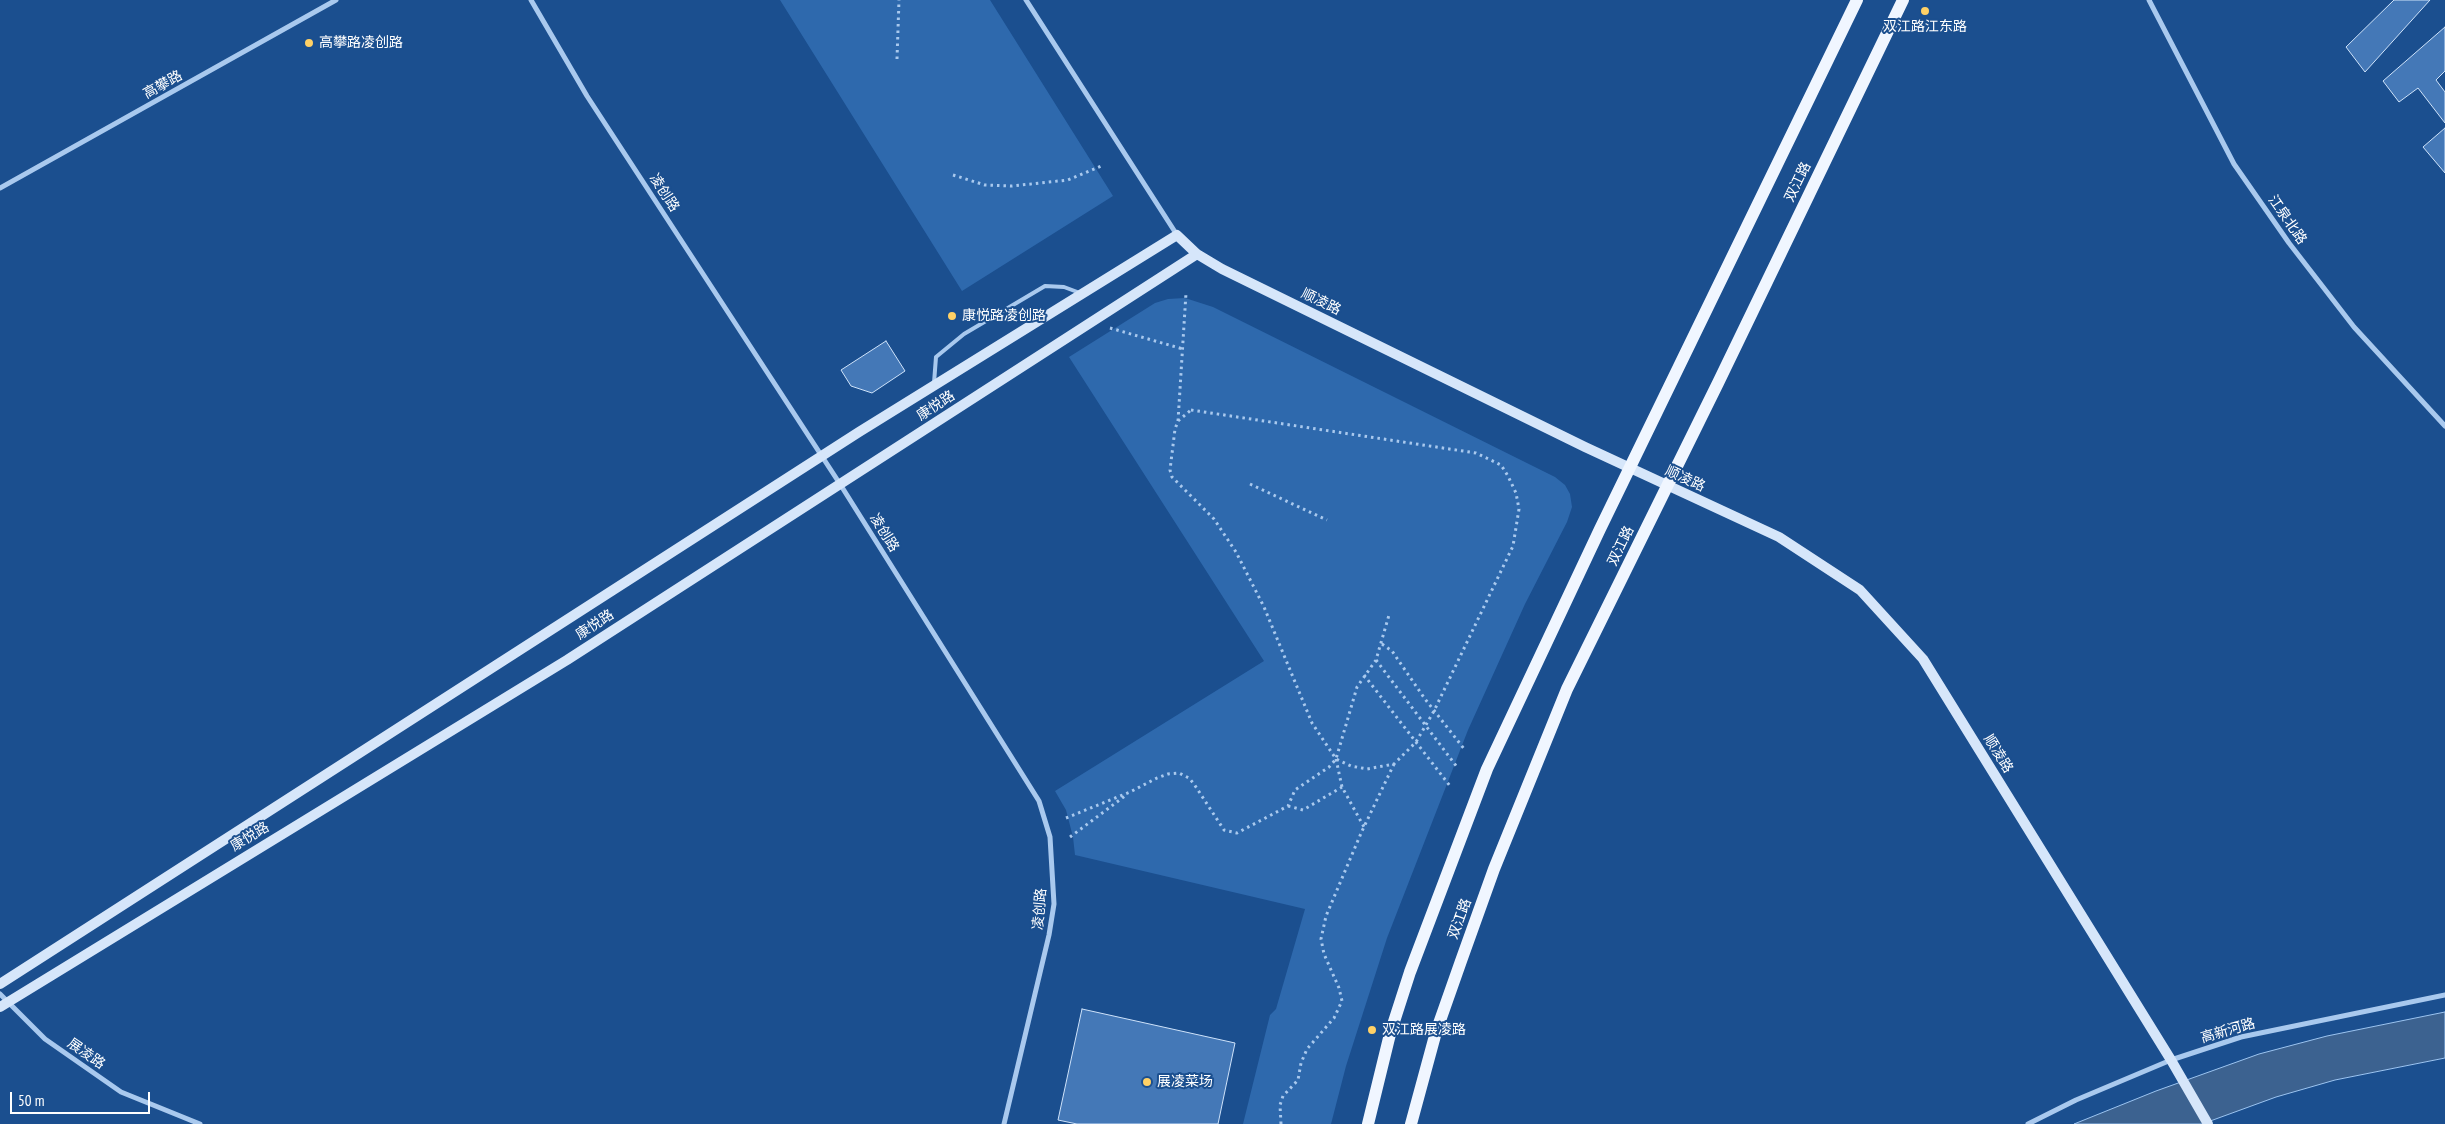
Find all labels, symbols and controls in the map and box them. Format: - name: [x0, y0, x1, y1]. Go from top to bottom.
- marker: 双江路江东路: [1919, 5, 1931, 17]
- place label: 双江路江东路: [1883, 19, 1967, 35]
- place label: 高攀路凌创路: [319, 35, 403, 51]
- marker: 高攀路凌创路: [303, 37, 315, 49]
- street label: 高攀路: [141, 67, 185, 103]
- street label: 双江路: [1781, 159, 1815, 205]
- street label: 凌创路: [646, 171, 682, 215]
- street label: 江泉北路: [2264, 192, 2310, 248]
- street label: 顺凌路: [1298, 285, 1344, 319]
- place label: 康悦路凌创路: [962, 308, 1046, 324]
- marker: 康悦路凌创路: [946, 310, 958, 322]
- street label: 康悦路: [914, 388, 958, 424]
- street label: 顺凌路: [1662, 463, 1708, 495]
- street label: 凌创路: [866, 511, 902, 555]
- street label: 双江路: [1604, 523, 1638, 569]
- street label: 康悦路: [573, 607, 617, 643]
- street label: 顺凌路: [1980, 732, 2016, 776]
- street label: 康悦路: [228, 819, 272, 855]
- street label: 凌创路: [1030, 887, 1050, 931]
- street label: 双江路: [1445, 896, 1475, 942]
- street label: 高新河路: [2199, 1015, 2257, 1047]
- place label: 双江路展凌路: [1382, 1022, 1466, 1038]
- marker: 双江路展凌路: [1366, 1024, 1378, 1036]
- street label: 展凌路: [64, 1035, 108, 1073]
- place label: 展凌菜场: [1157, 1074, 1213, 1090]
- marker: 展凌菜场: [1141, 1076, 1153, 1088]
- scale bar: [12, 1082, 152, 1114]
- text: 50 m: [18, 1091, 44, 1110]

